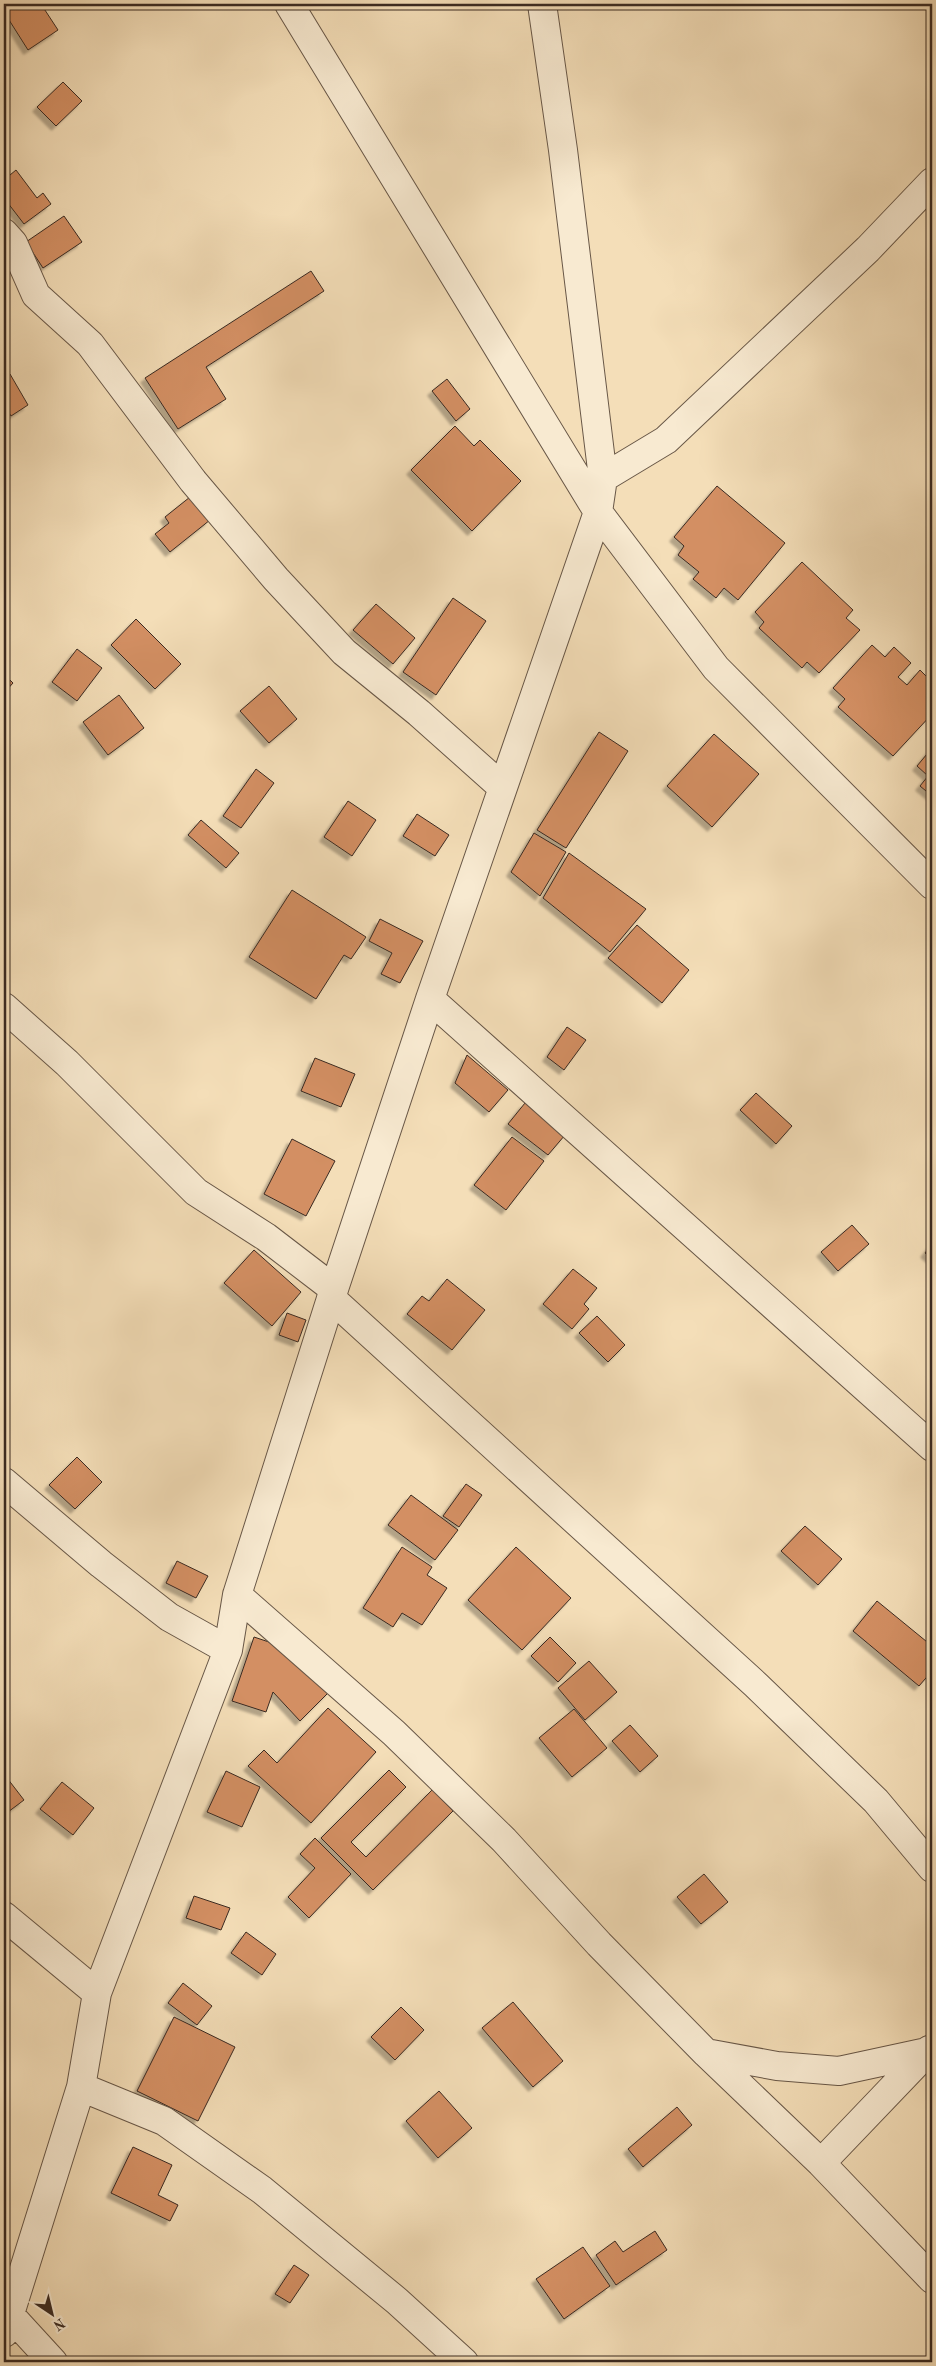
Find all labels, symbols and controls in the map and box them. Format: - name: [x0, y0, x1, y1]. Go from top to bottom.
- north arrow: [28, 2288, 78, 2338]
- text: N: [50, 2315, 67, 2333]

